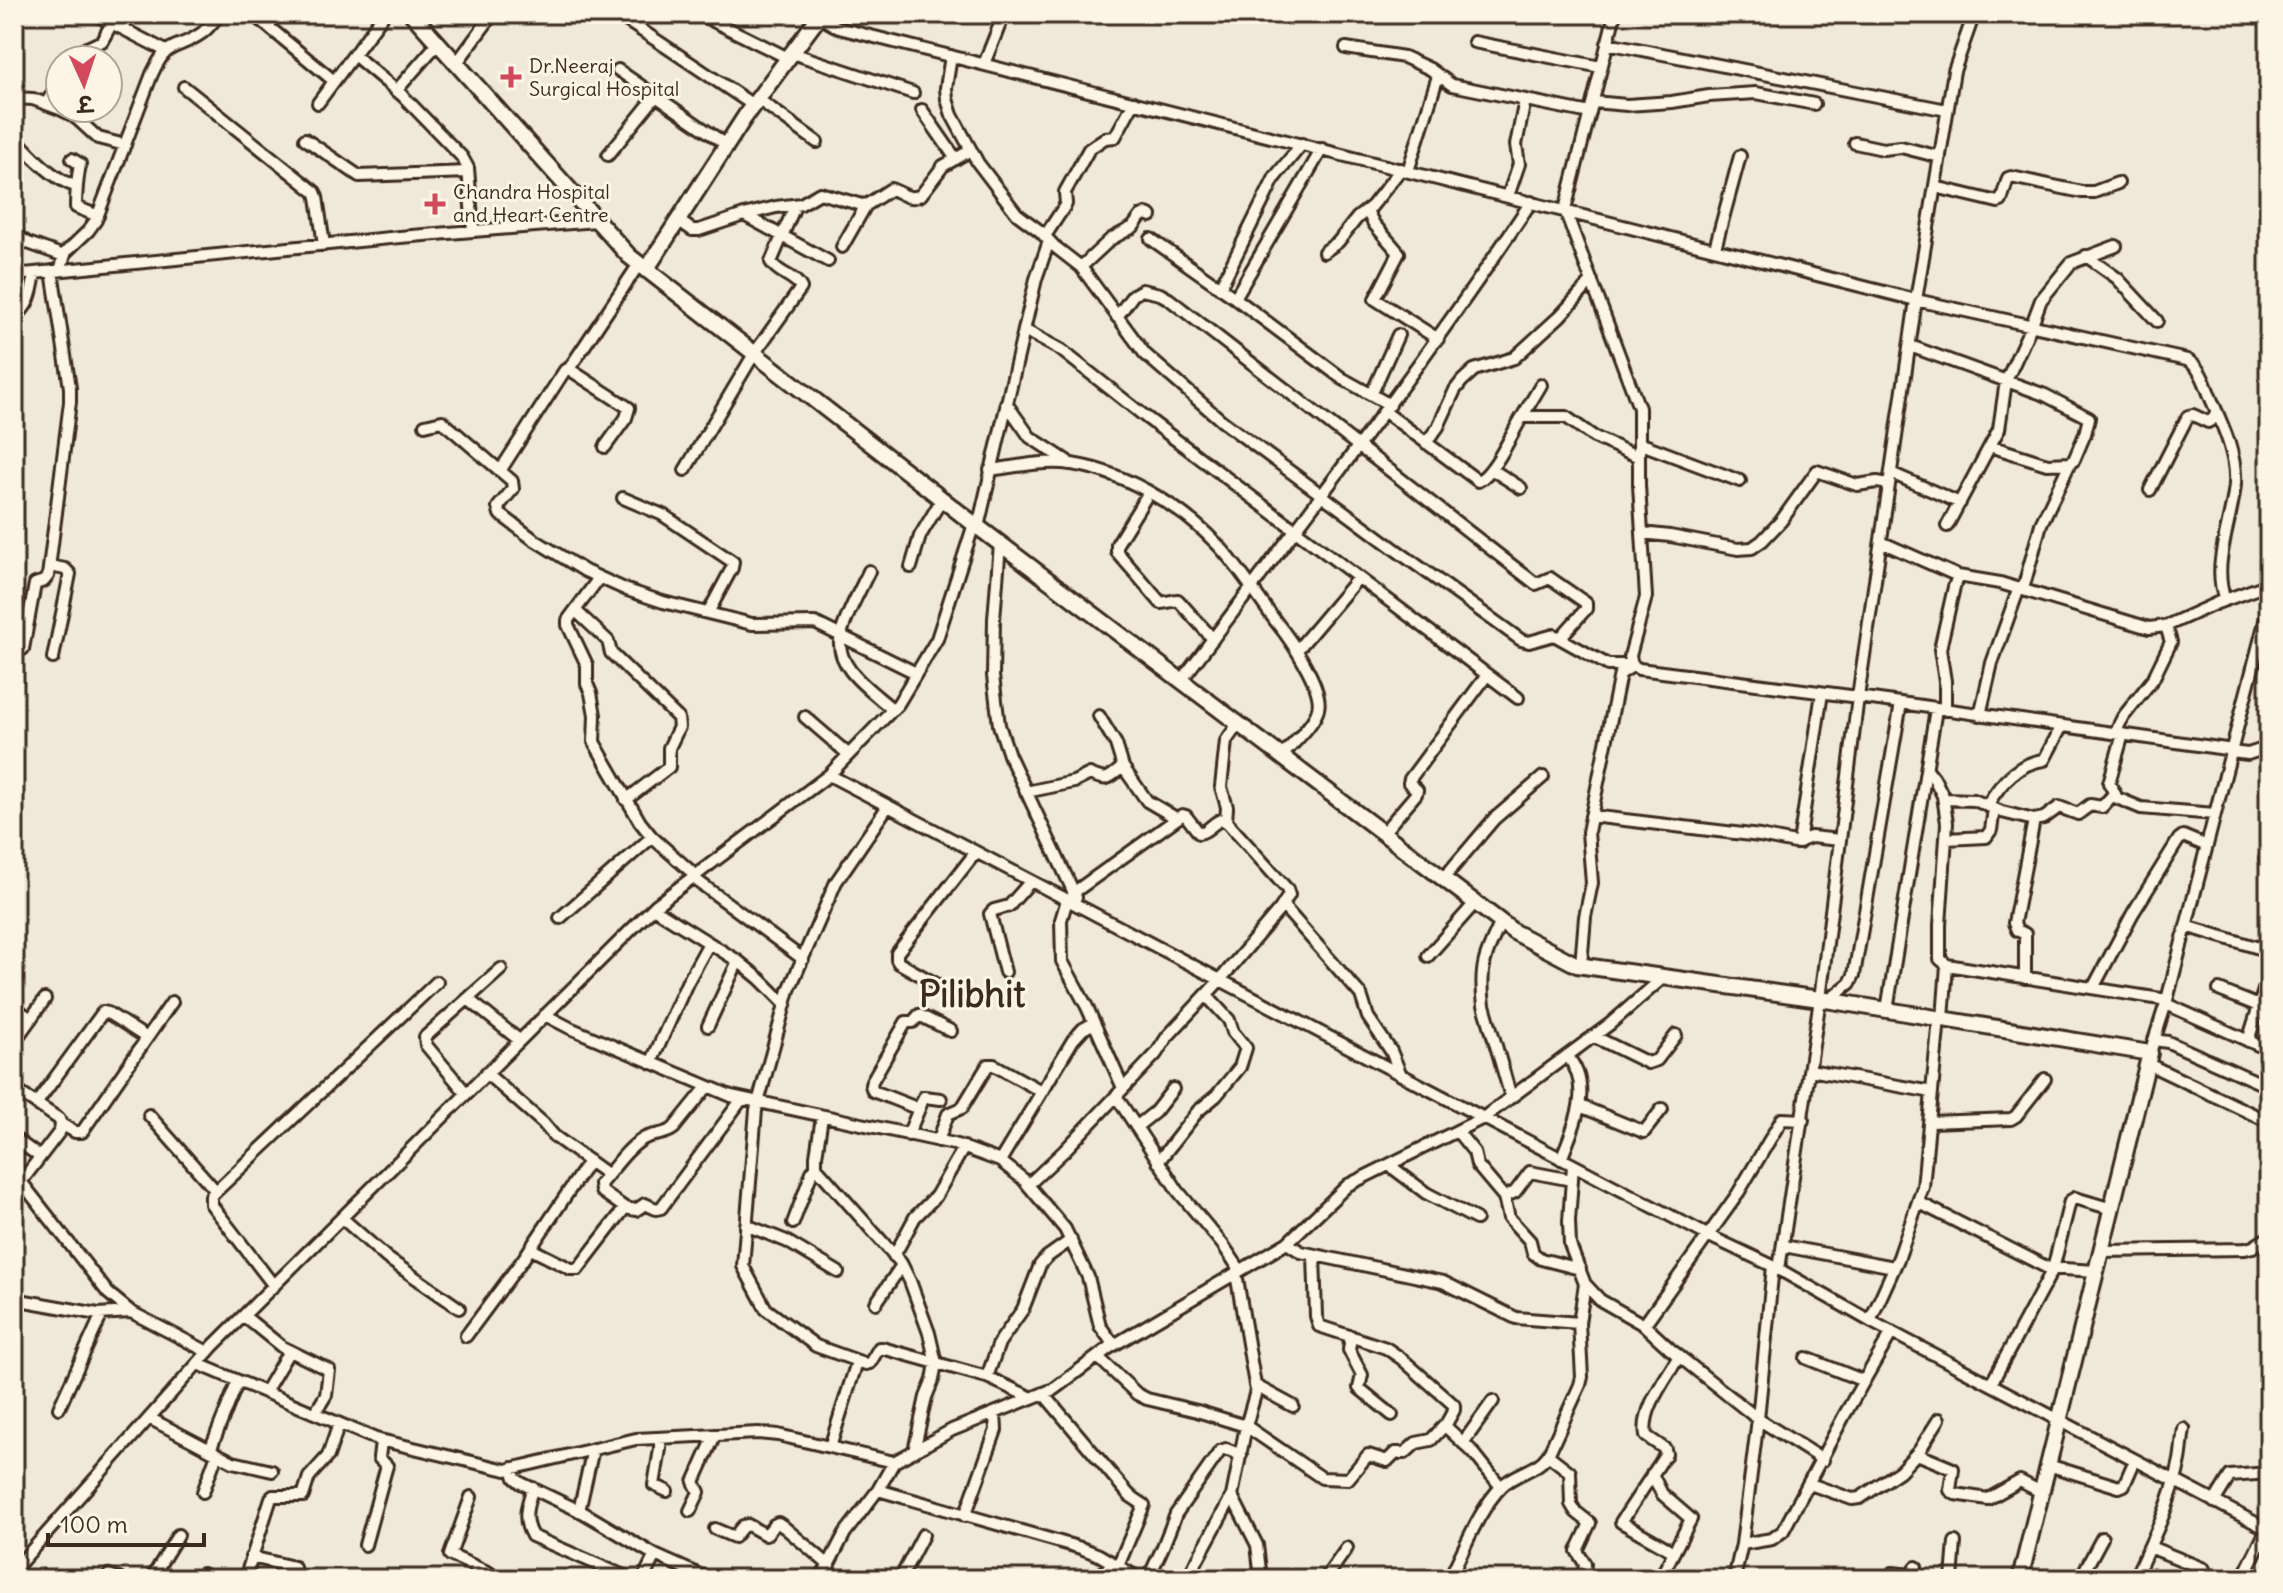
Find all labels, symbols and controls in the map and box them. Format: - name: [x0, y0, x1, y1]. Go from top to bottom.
- north arrow: [44, 44, 124, 124]
- place label: Dr.Neeraj Surgical Hospital: [529, 53, 679, 101]
- marker: Dr.Neeraj Surgical Hospital: [500, 66, 522, 88]
- text: उ: [75, 90, 95, 118]
- place label: Chandra Hospital and Heart Centre: [453, 179, 610, 227]
- marker: Chandra Hospital and Heart Centre: [424, 193, 446, 215]
- district label: Pilibhit: [919, 972, 1025, 1017]
- scale bar: [48, 1497, 204, 1547]
- text: 100 m: [60, 1509, 128, 1539]

